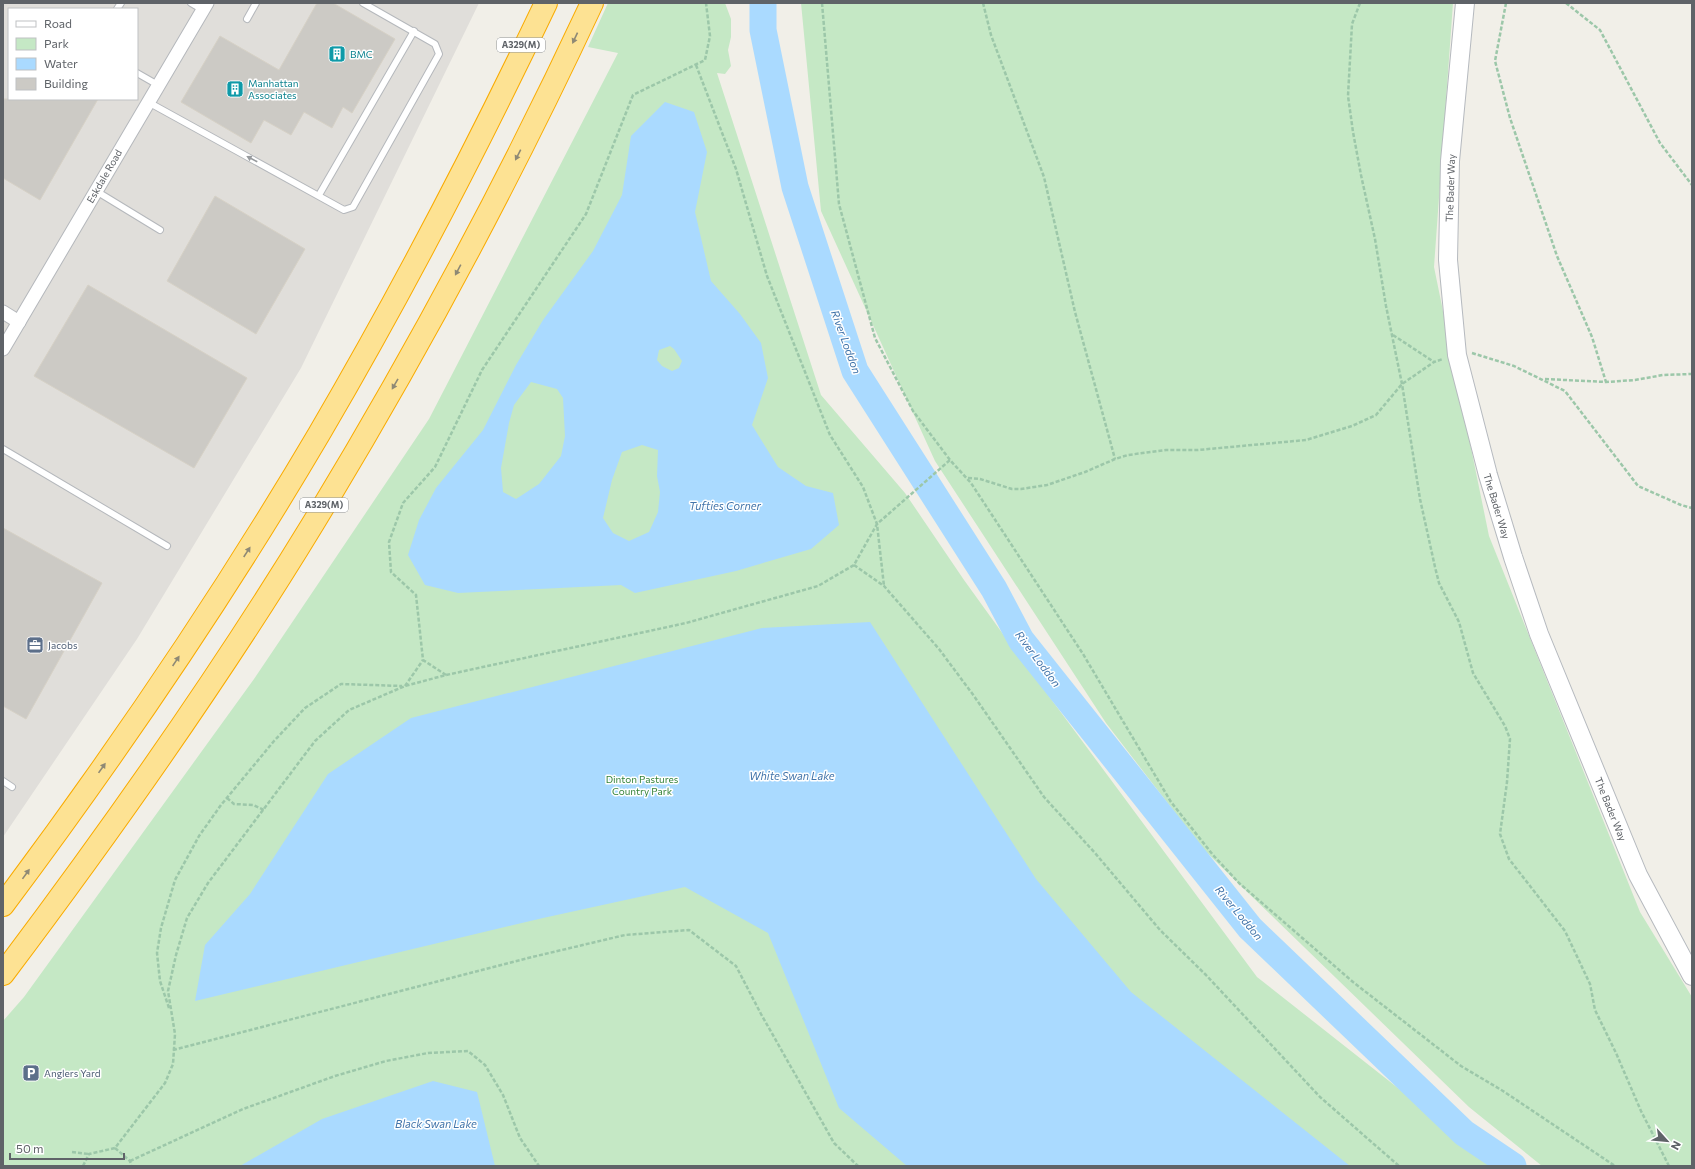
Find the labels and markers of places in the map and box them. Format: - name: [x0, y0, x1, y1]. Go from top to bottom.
- building icon: BMC: [327, 44, 347, 64]
- place label: BMC: [350, 48, 373, 60]
- place label: Manhattan Associates: [248, 77, 299, 101]
- building icon: Manhattan Associates: [225, 79, 245, 99]
- office icon: Jacobs: [25, 635, 45, 655]
- place label: Jacobs: [48, 639, 78, 651]
- parking icon: Anglers Yard: [21, 1063, 41, 1083]
- place label: Anglers Yard: [44, 1067, 101, 1079]

